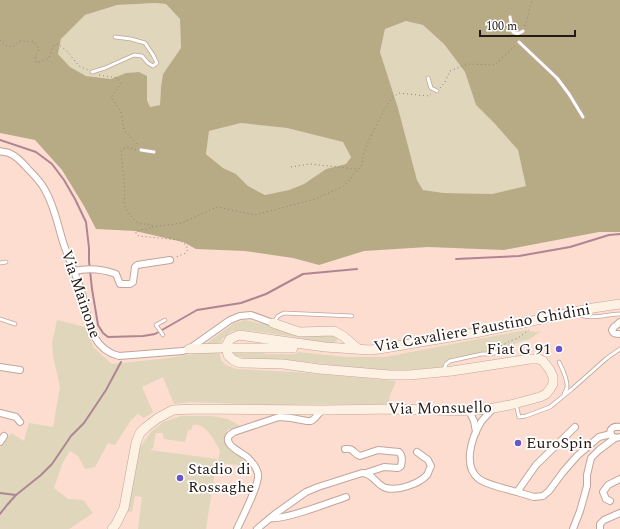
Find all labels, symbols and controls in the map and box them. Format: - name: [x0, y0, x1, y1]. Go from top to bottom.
- scale bar: [480, 12, 575, 38]
- text: 100 m: [486, 17, 517, 36]
- street label: Via Mainone: [55, 247, 107, 341]
- street label: Via Cavaliere Faustino Ghidini: [372, 297, 592, 359]
- place label: Fiat G 91: [487, 337, 551, 361]
- marker: Fiat G 91: [554, 344, 564, 354]
- street label: Via Monsuello: [388, 395, 492, 421]
- place label: EuroSpin: [526, 431, 592, 455]
- marker: EuroSpin: [513, 438, 523, 448]
- place label: Stadio di Rossaghe: [188, 457, 254, 499]
- marker: Stadio di Rossaghe: [175, 473, 185, 483]

